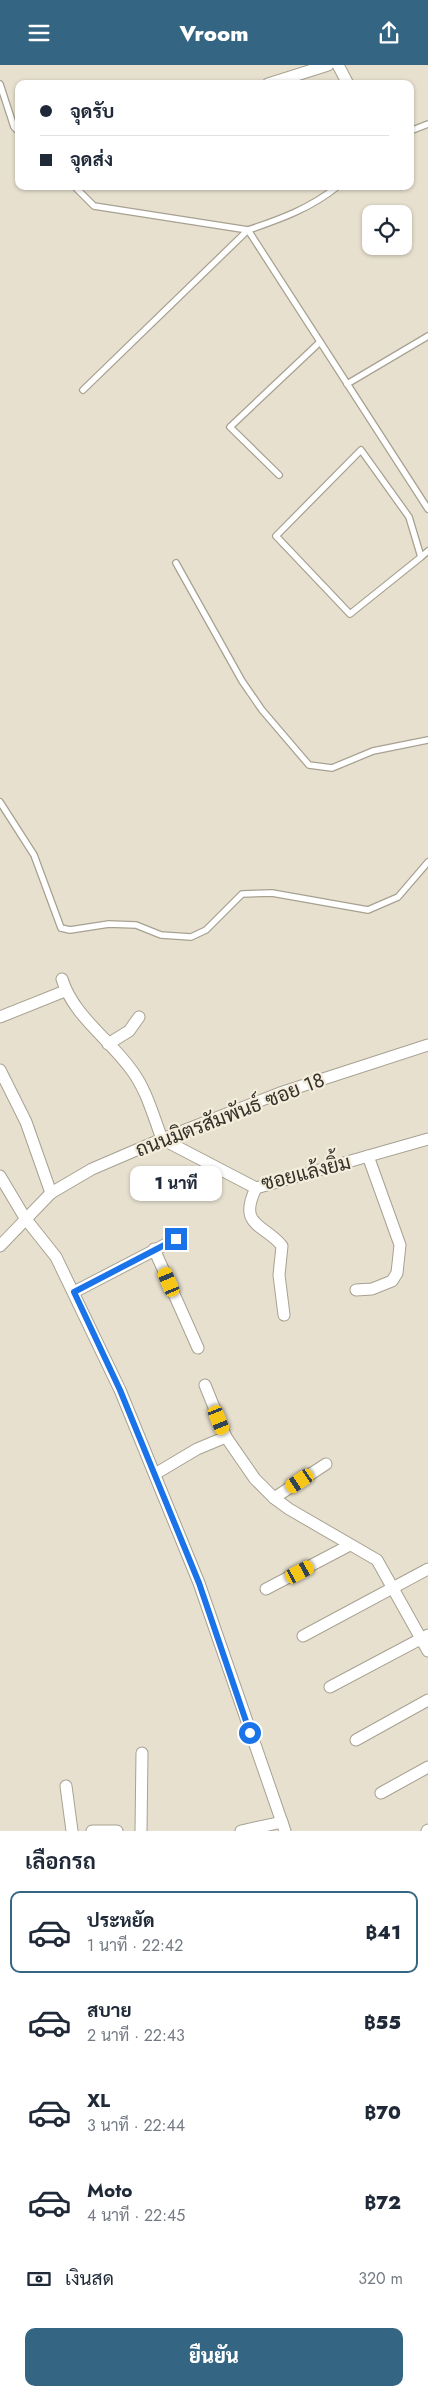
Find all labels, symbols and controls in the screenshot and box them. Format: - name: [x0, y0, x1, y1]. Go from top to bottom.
- text: Vroom: [179, 17, 249, 49]
- icon: menu: [25, 19, 53, 47]
- icon: share: [375, 19, 403, 47]
- text: จุดรับ: [70, 98, 114, 125]
- text: จุดส่ง: [70, 146, 113, 173]
- map controls: [362, 205, 412, 255]
- button: locate: [362, 205, 412, 255]
- street label: ถนนมิตรสัมพันธ์ ซอย 18: [131, 1066, 329, 1164]
- street label: ซอยแล้งยิ้ม: [257, 1145, 354, 1198]
- callout: 1 นาที: [130, 1167, 222, 1201]
- text: 1 นาที: [155, 1172, 197, 1195]
- route end: [165, 1228, 187, 1250]
- car: [156, 1265, 181, 1299]
- car: [206, 1403, 231, 1437]
- car: [283, 1466, 316, 1496]
- car: [283, 1558, 316, 1586]
- route start: [239, 1722, 261, 1744]
- text: เลือกรถ: [25, 1845, 96, 1877]
- text: ประหยัด: [87, 1907, 155, 1934]
- icon: car: [27, 1910, 72, 1955]
- text: ฿41: [366, 1919, 401, 1946]
- text: 1 นาที · 22:42: [87, 1934, 183, 1957]
- text: สบาย: [87, 1997, 132, 2024]
- icon: car: [27, 2000, 72, 2045]
- text: ฿55: [364, 2009, 401, 2036]
- text: 2 นาที · 22:43: [87, 2024, 185, 2047]
- text: XL: [87, 2087, 110, 2114]
- icon: car: [27, 2090, 72, 2135]
- text: ฿70: [365, 2099, 401, 2126]
- text: 3 นาที · 22:44: [87, 2114, 185, 2137]
- text: Moto: [87, 2177, 132, 2204]
- icon: car: [27, 2180, 72, 2225]
- text: ฿72: [365, 2189, 401, 2216]
- text: 4 นาที · 22:45: [87, 2204, 185, 2227]
- icon: cash: [25, 2265, 53, 2293]
- text: เงินสด: [65, 2265, 114, 2292]
- text: 320 m: [358, 2267, 403, 2290]
- button: ยืนยัน: [25, 2328, 403, 2386]

